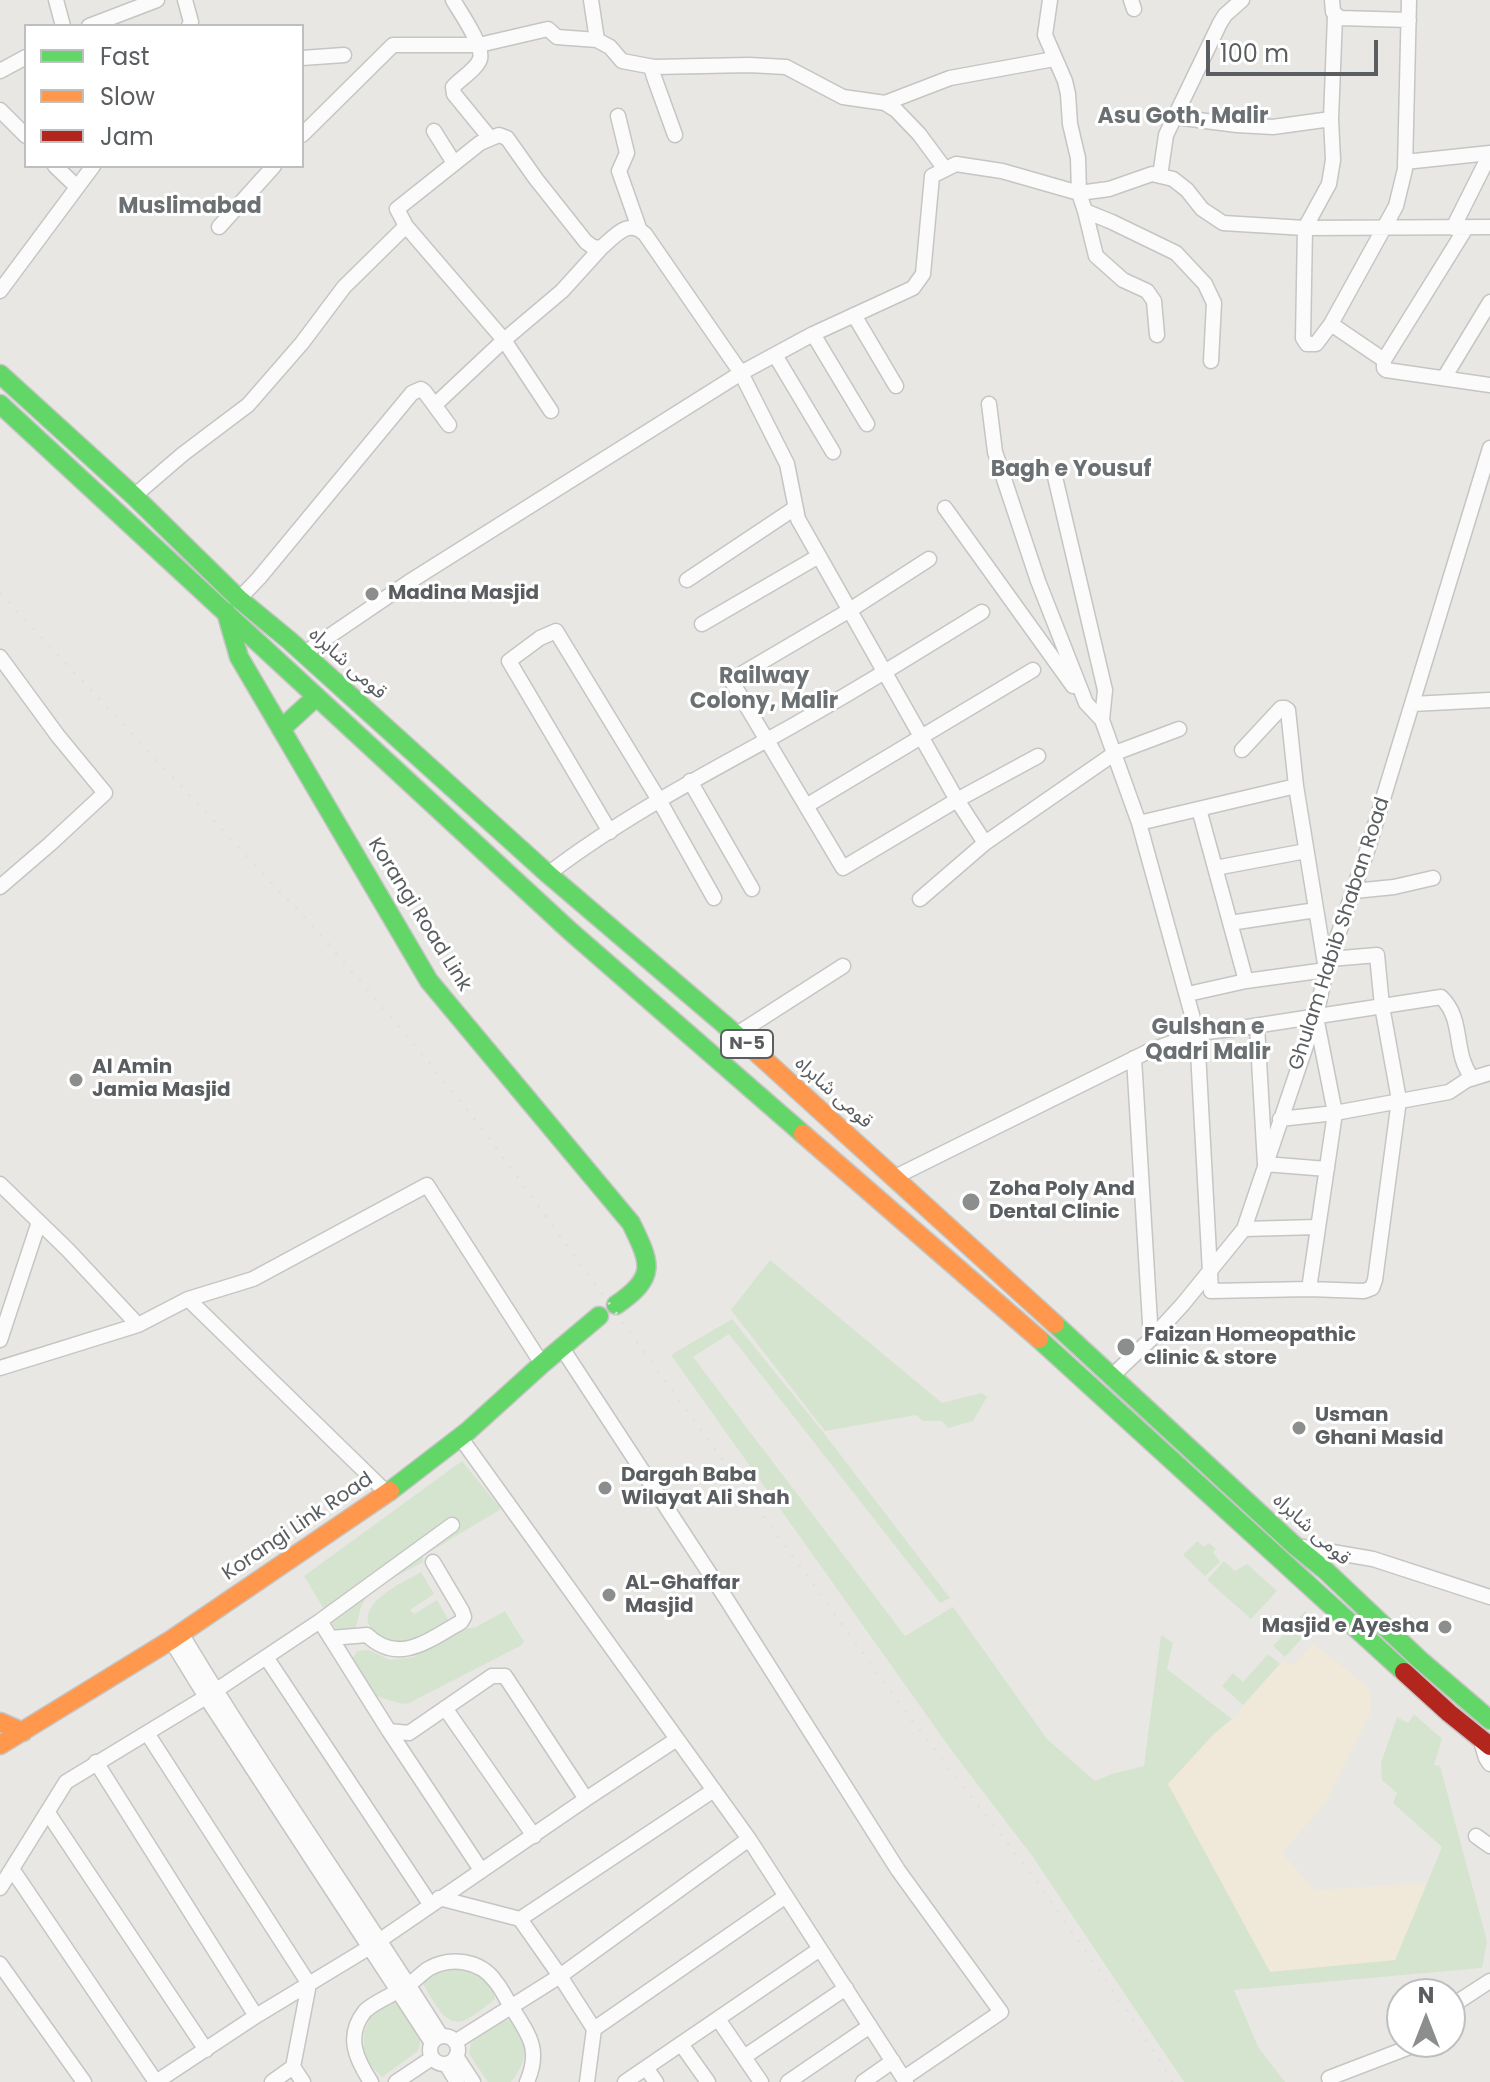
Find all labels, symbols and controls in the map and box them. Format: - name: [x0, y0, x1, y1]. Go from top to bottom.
- legend: [24, 24, 304, 168]
- scale bar: [1210, 24, 1382, 74]
- text: 100 m: [1220, 37, 1289, 70]
- text: Fast: [100, 40, 150, 73]
- text: Slow: [100, 80, 155, 113]
- district label: Asu Goth, Malir: [1097, 104, 1269, 130]
- text: Jam: [100, 120, 154, 153]
- district label: Muslimabad: [118, 194, 262, 220]
- district label: Bagh e Yousuf: [991, 457, 1151, 483]
- place label: Madina Masjid: [388, 582, 539, 606]
- marker: Madina Masjid: [363, 585, 381, 603]
- street label: قومی شاہراہ: [303, 623, 391, 705]
- district label: Railway Colony, Malir: [690, 664, 838, 716]
- street label: Ghulam Habib Shaban Road: [1284, 795, 1396, 1073]
- street label: Korangi Road Link: [362, 834, 476, 996]
- district label: Gulshan e Qadri Malir: [1145, 1015, 1271, 1066]
- road number: N-5: [721, 1030, 773, 1058]
- street label: قومی شاہراہ: [789, 1052, 877, 1134]
- place label: Al Amin Jamia Masjid: [92, 1056, 230, 1103]
- marker: Al Amin Jamia Masjid: [67, 1071, 85, 1089]
- place label: Zoha Poly And Dental Clinic: [989, 1178, 1135, 1225]
- marker: Zoha Poly And Dental Clinic: [960, 1191, 982, 1213]
- place label: Faizan Homeopathic clinic & store: [1144, 1324, 1356, 1371]
- marker: Faizan Homeopathic clinic & store: [1115, 1336, 1137, 1358]
- place label: Usman Ghani Masid: [1315, 1404, 1443, 1451]
- marker: Usman Ghani Masid: [1290, 1419, 1308, 1437]
- place label: Dargah Baba Wilayat Ali Shah: [621, 1464, 790, 1511]
- street label: Korangi Link Road: [218, 1468, 378, 1586]
- marker: Dargah Baba Wilayat Ali Shah: [596, 1479, 614, 1497]
- street label: قومی شاہراہ: [1267, 1489, 1355, 1571]
- place label: AL-Ghaffar Masjid: [625, 1572, 740, 1619]
- marker: AL-Ghaffar Masjid: [600, 1586, 618, 1604]
- place label: Masjid e Ayesha: [1262, 1615, 1429, 1639]
- marker: Masjid e Ayesha: [1436, 1618, 1454, 1636]
- north arrow: [1386, 1978, 1466, 2058]
- text: N: [1418, 1980, 1434, 2011]

